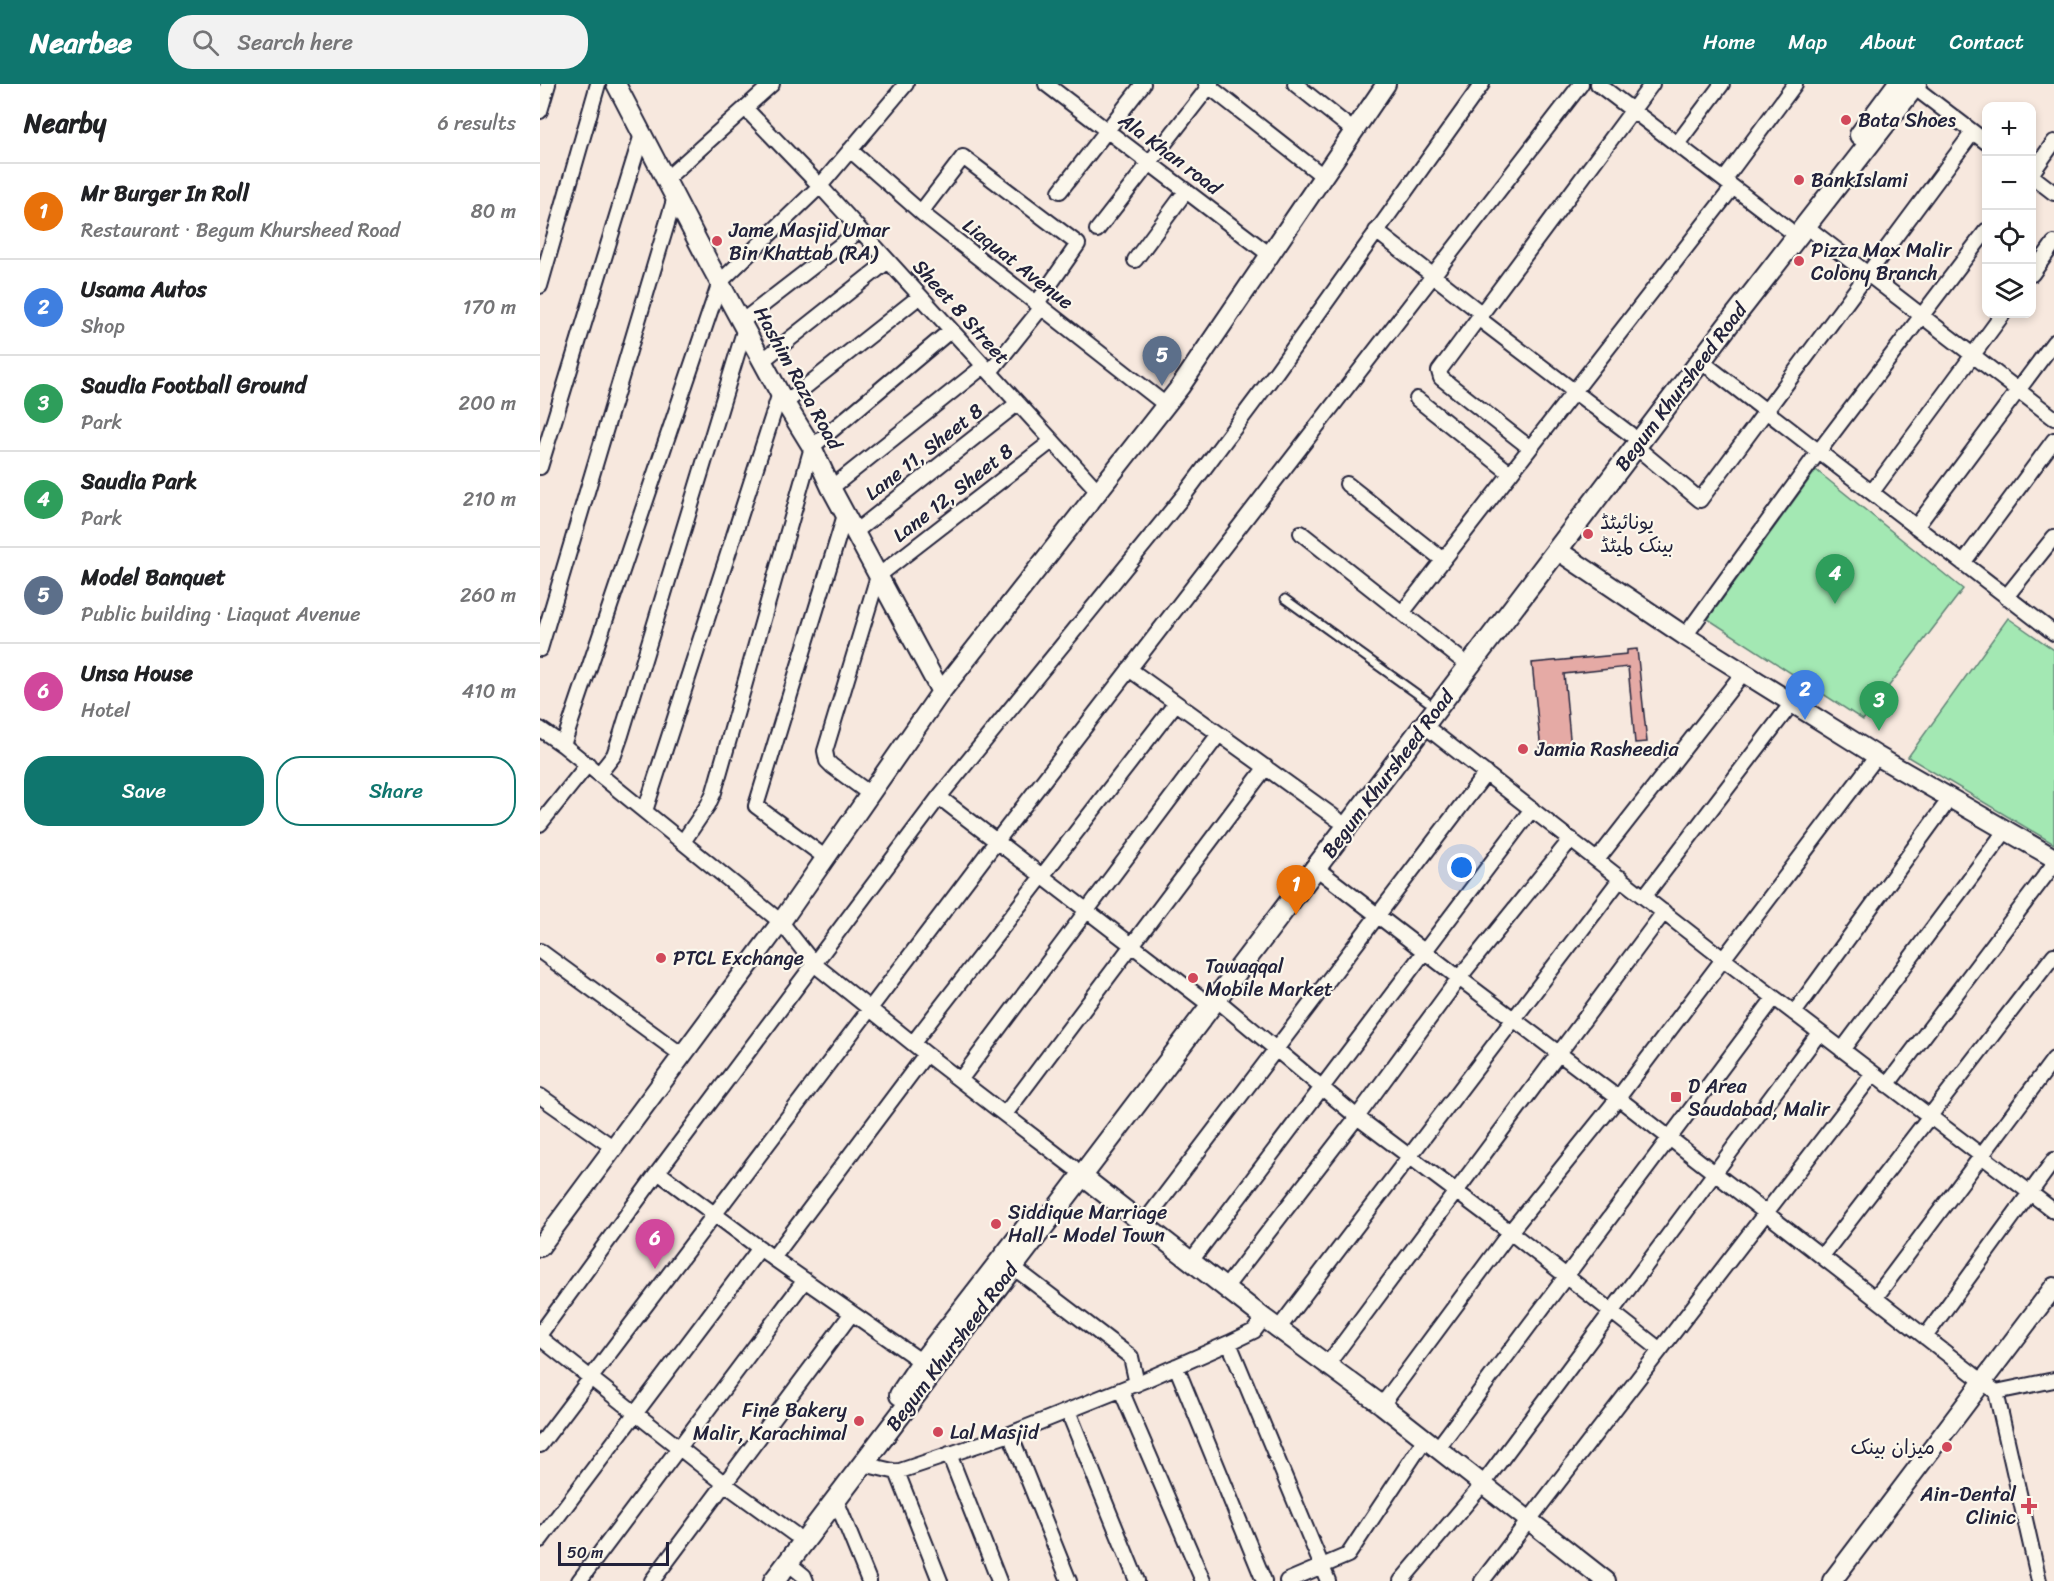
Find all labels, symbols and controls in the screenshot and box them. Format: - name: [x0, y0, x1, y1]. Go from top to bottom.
- search box: [168, 15, 588, 69]
- text: Nearbee: [30, 18, 132, 67]
- text: Search here: [237, 23, 353, 62]
- text: Home: [1703, 23, 1755, 61]
- text: Map: [1788, 23, 1827, 61]
- text: About: [1860, 23, 1917, 61]
- text: Contact: [1950, 23, 2024, 61]
- icon: search: [189, 26, 222, 59]
- text: Nearby: [24, 100, 106, 146]
- map controls: [1982, 102, 2036, 318]
- button: +: [1982, 102, 2036, 156]
- street label: Ala Khan road: [1110, 103, 1230, 205]
- place label: Bata Shoes: [1858, 103, 1957, 138]
- text: 6 results: [437, 106, 516, 141]
- marker: Bata Shoes: [1839, 113, 1853, 127]
- button: −: [1982, 156, 2036, 210]
- place label: BankIslami: [1811, 163, 1908, 198]
- marker: BankIslami: [1792, 173, 1806, 187]
- text: Mr Burger In Roll: [81, 174, 249, 213]
- text: 1: [39, 194, 48, 229]
- text: 80 m: [471, 194, 516, 229]
- street label: Liaquat Avenue: [955, 209, 1081, 319]
- button: locate: [1982, 210, 2036, 264]
- text: Restaurant · Begum Khursheed Road: [81, 213, 400, 248]
- place label: Jame Masjid Umar Bin Khattab (RA): [728, 213, 890, 271]
- place label: Pizza Max Malir Colony Branch: [1811, 233, 1953, 291]
- marker: Jame Masjid Umar Bin Khattab (RA): [710, 234, 724, 248]
- street label: Sheet 8 Street: [904, 251, 1019, 373]
- marker: Pizza Max Malir Colony Branch: [1792, 254, 1806, 268]
- button: layers: [1982, 264, 2036, 318]
- text: Usama Autos: [81, 270, 207, 309]
- text: 2: [38, 290, 49, 325]
- text: 170 m: [463, 290, 516, 325]
- street label: Begum Khursheed Road: [1606, 294, 1757, 479]
- street label: Hashim Raza Road: [744, 300, 853, 458]
- text: Shop: [81, 309, 125, 344]
- pin: 5: [1142, 336, 1182, 386]
- text: Saudia Football Ground: [81, 366, 306, 405]
- text: 3: [38, 386, 49, 421]
- text: 200 m: [459, 386, 516, 421]
- street label: Lane 11, Sheet 8: [857, 394, 991, 510]
- text: Park: [81, 405, 122, 440]
- street label: Lane 12, Sheet 8: [885, 434, 1021, 552]
- text: Saudia Park: [81, 462, 197, 501]
- text: 4: [37, 482, 50, 517]
- text: 210 m: [463, 482, 516, 517]
- text: Park: [81, 501, 122, 536]
- place label: یونائیٹڈ بینک لمیٹڈ: [1600, 505, 1674, 563]
- marker: یونائیٹڈ بینک لمیٹڈ: [1581, 527, 1595, 541]
- pin: 4: [1816, 554, 1854, 604]
- text: Model Banquet: [81, 558, 226, 597]
- text: 5: [37, 578, 50, 613]
- text: 260 m: [460, 578, 516, 613]
- text: Public building · Liaquat Avenue: [81, 597, 361, 632]
- text: Unsa House: [81, 654, 193, 693]
- pin: 2: [1786, 670, 1824, 720]
- text: 6: [38, 674, 49, 709]
- text: 410 m: [462, 674, 516, 709]
- street label: Begum Khursheed Road: [1313, 681, 1464, 866]
- pin: 3: [1860, 682, 1898, 731]
- text: Hotel: [81, 693, 130, 728]
- place label: Jamia Rasheedia: [1534, 732, 1679, 767]
- marker: Jamia Rasheedia: [1516, 742, 1530, 756]
- button: Save: [24, 756, 264, 826]
- button: Share: [276, 756, 516, 826]
- your location: [1447, 853, 1476, 882]
- pin: 1: [1276, 866, 1316, 915]
- place label: PTCL Exchange: [673, 941, 804, 976]
- place label: Tawaqqal Mobile Market: [1205, 949, 1333, 1007]
- marker: PTCL Exchange: [654, 951, 668, 965]
- marker: Tawaqqal Mobile Market: [1186, 971, 1200, 985]
- place label: D Area Saudabad, Malir: [1688, 1069, 1831, 1127]
- marker: D Area Saudabad, Malir: [1669, 1090, 1683, 1104]
- place label: Siddique Marriage Hall - Model Town: [1008, 1195, 1167, 1253]
- marker: Siddique Marriage Hall - Model Town: [989, 1217, 1003, 1231]
- pin: 6: [636, 1220, 674, 1269]
- street label: Begum Khursheed Road: [877, 1254, 1028, 1439]
- place label: Fine Bakery Malir, Karachimal: [693, 1393, 848, 1451]
- marker: Fine Bakery Malir, Karachimal: [852, 1414, 866, 1428]
- place label: Lal Masjid: [950, 1415, 1040, 1450]
- marker: Lal Masjid: [931, 1425, 945, 1439]
- place label: میزان بینک: [1851, 1430, 1935, 1465]
- marker: میزان بینک: [1940, 1440, 1954, 1454]
- place label: Ain-Dental Clinic: [1919, 1477, 2017, 1535]
- marker: Ain-Dental Clinic: [2020, 1497, 2038, 1515]
- text: 50 m: [567, 1538, 603, 1567]
- scale bar: [558, 1539, 669, 1566]

